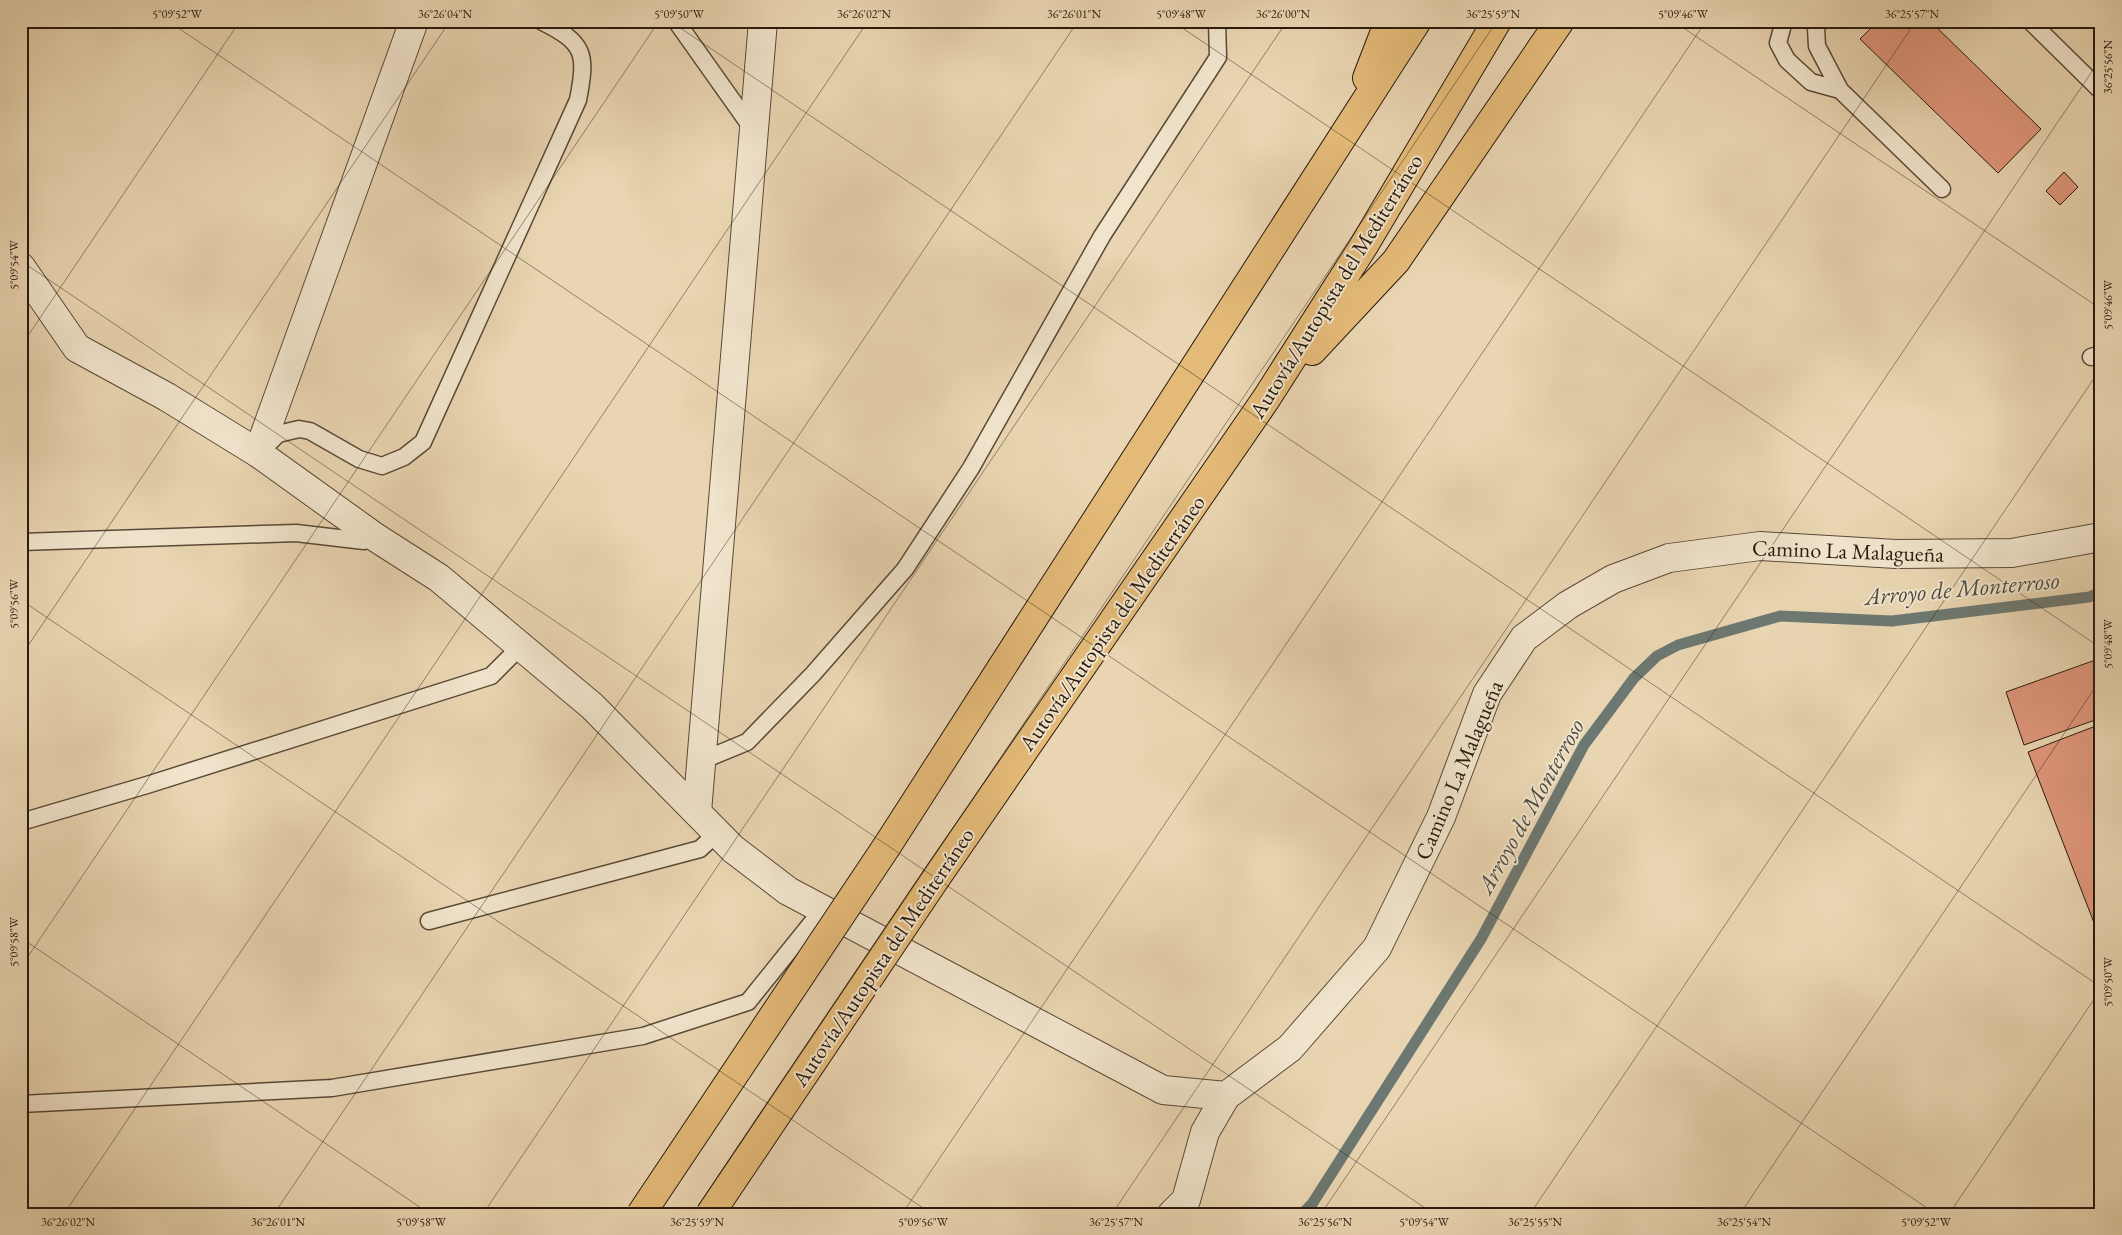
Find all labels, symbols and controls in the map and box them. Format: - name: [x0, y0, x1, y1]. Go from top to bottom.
- text: 5°09'52"W: [152, 6, 203, 22]
- text: 36°26'04"N: [418, 6, 472, 22]
- text: 5°09'50"W: [654, 6, 705, 22]
- text: 36°26'02"N: [837, 6, 891, 22]
- text: 36°26'01"N: [1047, 6, 1101, 22]
- text: 5°09'48"W: [1156, 6, 1207, 22]
- text: 36°26'00"N: [1256, 6, 1310, 22]
- text: 36°25'59"N: [1466, 6, 1520, 22]
- text: 5°09'46"W: [1658, 6, 1709, 22]
- text: 36°25'57"N: [1885, 6, 1939, 22]
- text: 36°25'56"N: [2100, 40, 2116, 94]
- street label: Autovía/Autopista del Mediterráneo: [1242, 148, 1430, 425]
- text: 5°09'54"W: [6, 239, 22, 290]
- text: 5°09'46"W: [2100, 279, 2116, 330]
- street label: Autovía/Autopista del Mediterráneo: [1012, 489, 1212, 758]
- street label: Camino La Malagueña: [1751, 533, 1945, 569]
- water label: Arroyo de Monterroso: [1861, 564, 2061, 612]
- text: 5°09'56"W: [6, 578, 22, 629]
- text: 5°09'48"W: [2100, 618, 2116, 669]
- street label: Camino La Malagueña: [1408, 676, 1510, 864]
- water label: Arroyo de Monterroso: [1468, 713, 1591, 901]
- street label: Autovía/Autopista del Mediterráneo: [785, 822, 981, 1093]
- text: 5°09'58"W: [6, 916, 22, 967]
- text: 5°09'50"W: [2100, 956, 2116, 1007]
- text: 36°26'02"N: [41, 1214, 95, 1230]
- text: 36°26'01"N: [251, 1214, 305, 1230]
- text: 5°09'58"W: [396, 1214, 447, 1230]
- text: 36°25'59"N: [670, 1214, 724, 1230]
- text: 5°09'56"W: [898, 1214, 949, 1230]
- text: 36°25'57"N: [1089, 1214, 1143, 1230]
- text: 36°25'56"N: [1298, 1214, 1352, 1230]
- text: 5°09'54"W: [1399, 1214, 1450, 1230]
- text: 36°25'55"N: [1508, 1214, 1562, 1230]
- text: 36°25'54"N: [1717, 1214, 1771, 1230]
- text: 5°09'52"W: [1901, 1214, 1952, 1230]

